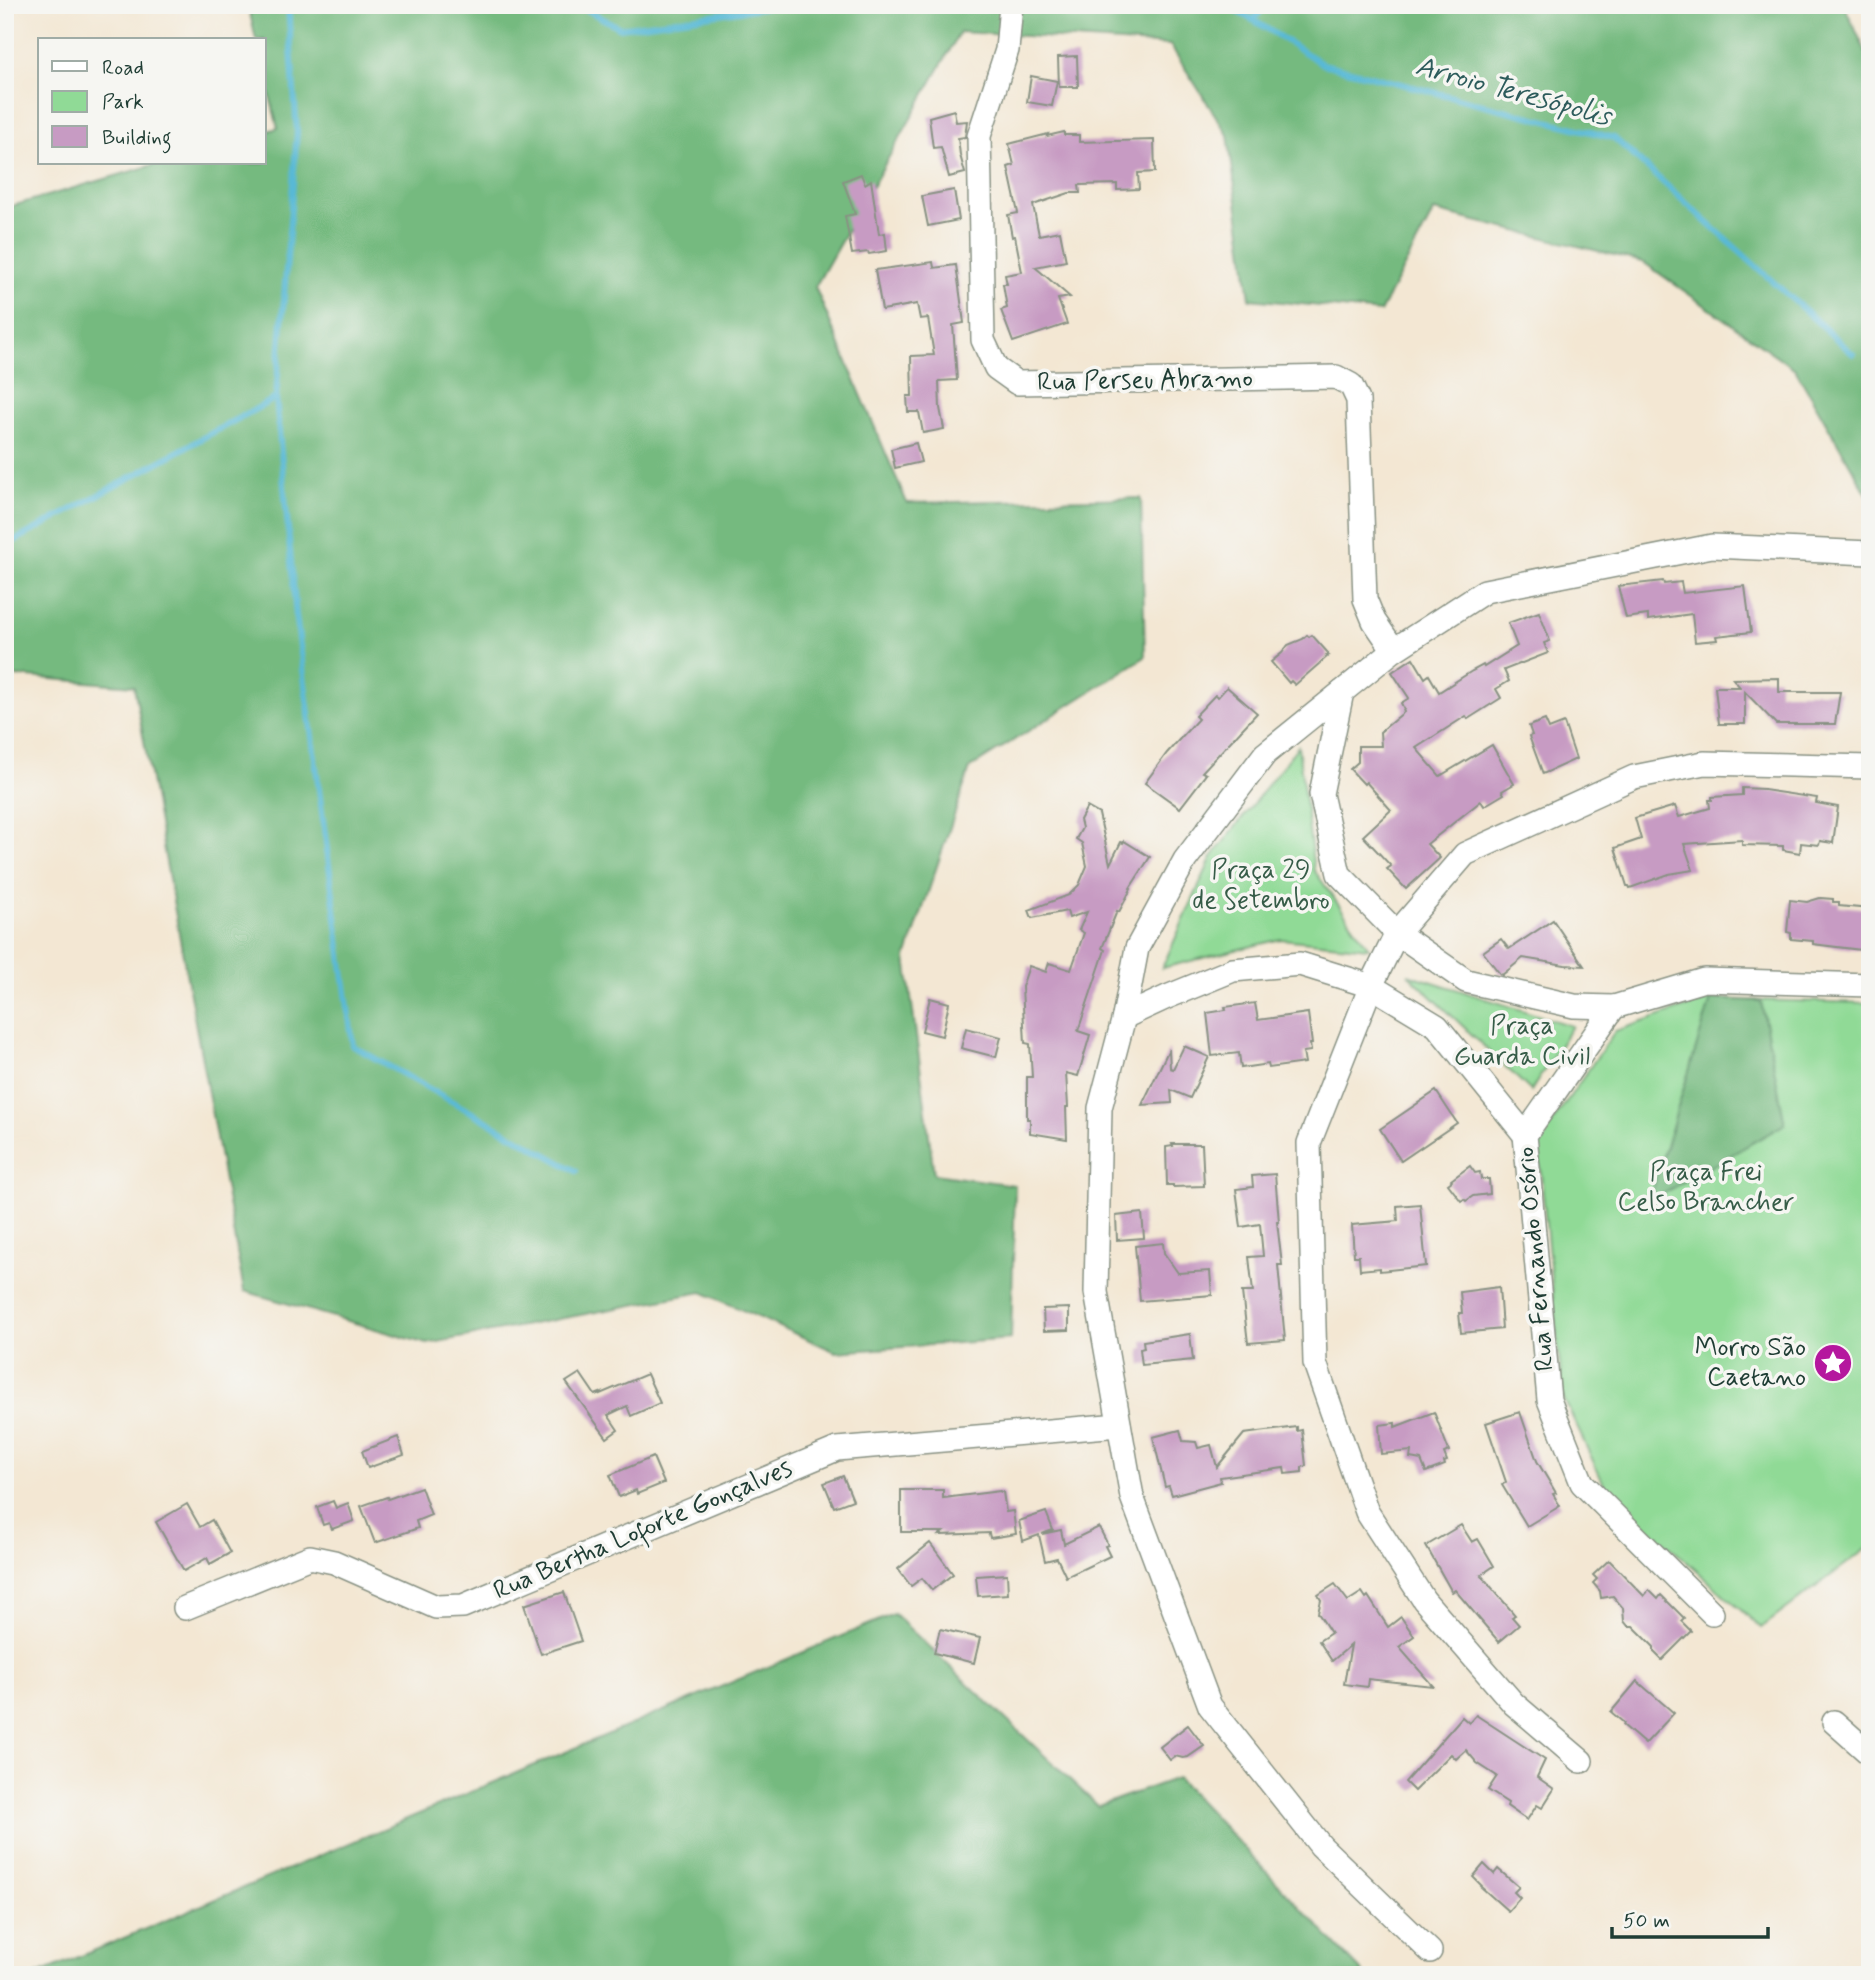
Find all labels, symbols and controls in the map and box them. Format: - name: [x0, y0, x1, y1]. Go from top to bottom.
- legend: [38, 38, 266, 164]
- water label: Arroio Teresópolis: [1411, 48, 1617, 136]
- text: Road: [102, 54, 144, 82]
- text: Park: [102, 88, 144, 116]
- text: Building: [102, 124, 172, 154]
- street label: Rua Perseu Abramo: [1037, 362, 1253, 400]
- park label: Praça 29 de Setembro: [1192, 854, 1330, 918]
- park label: Praça Guarda Civil: [1454, 1010, 1590, 1074]
- street label: Rua Fernando Osório: [1509, 1145, 1563, 1373]
- park label: Praça Frei Celso Brancher: [1618, 1156, 1794, 1220]
- place label: Morro São Caetano: [1695, 1331, 1806, 1395]
- place icon: Morro São Caetano: [1812, 1342, 1854, 1384]
- street label: Rua Bertha Loforte Gonçalves: [488, 1452, 798, 1610]
- scale bar: [1612, 1896, 1768, 1940]
- text: 50 m: [1623, 1907, 1670, 1935]

